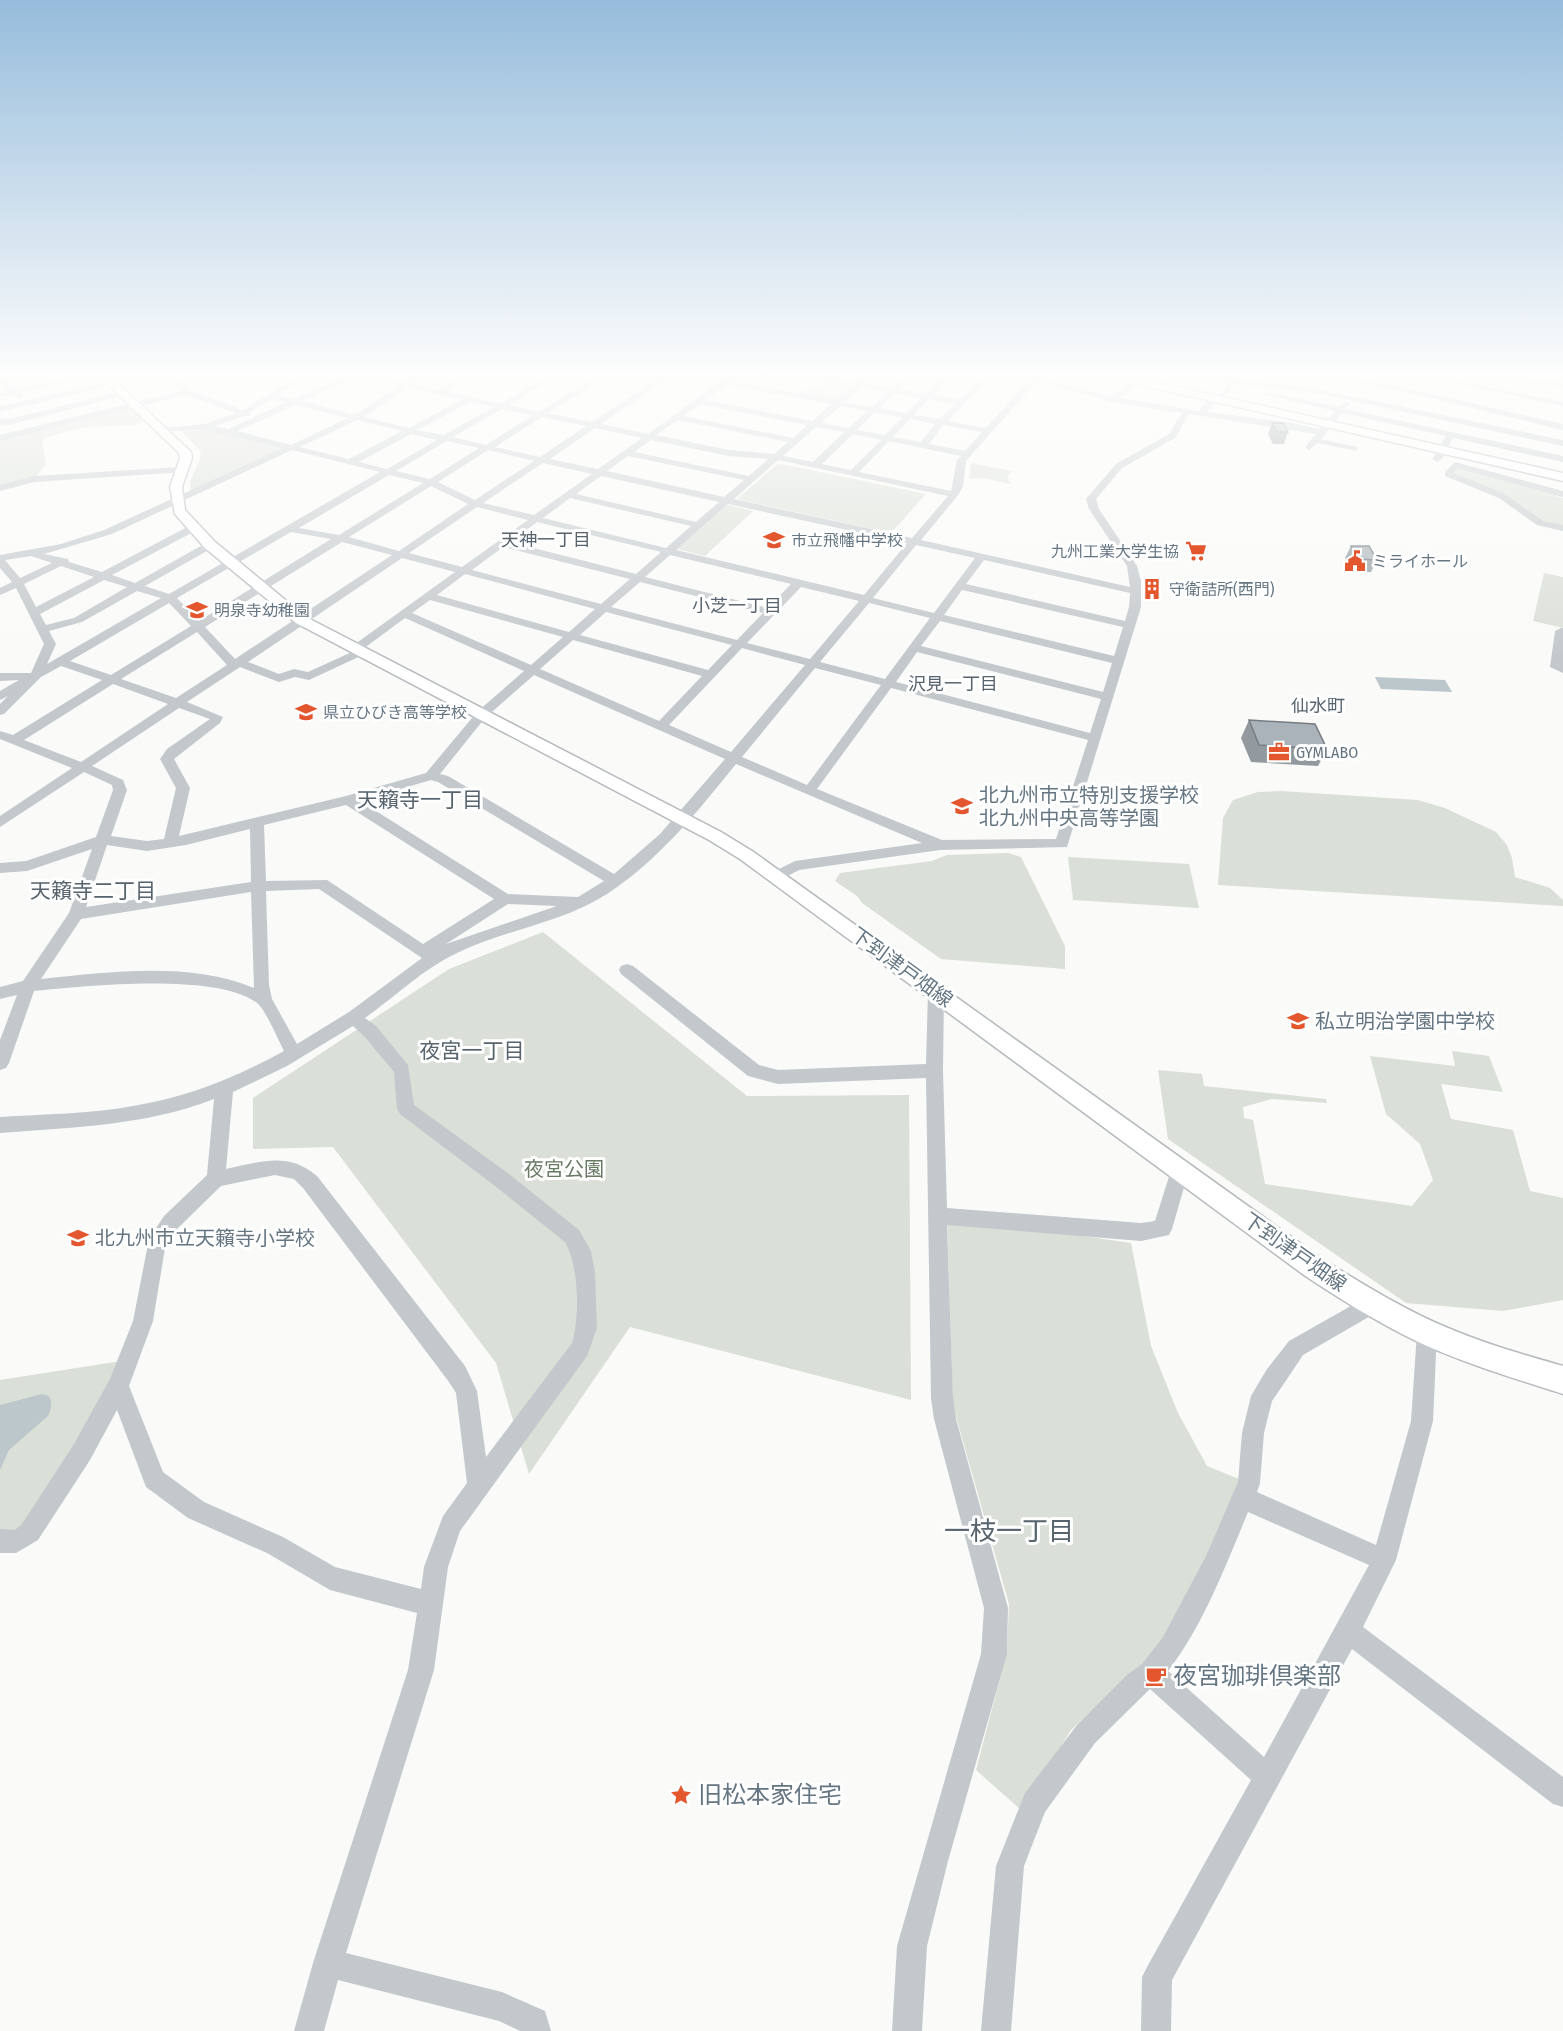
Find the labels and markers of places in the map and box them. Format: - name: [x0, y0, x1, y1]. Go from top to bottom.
- school or university icon: 市立飛幡中学校: [762, 528, 786, 552]
- place label: 市立飛幡中学校: [791, 531, 903, 550]
- supermarket icon: 九州工業大学生協: [1184, 539, 1208, 563]
- place label: 九州工業大学生協: [1051, 542, 1179, 561]
- public building icon: ミライホール: [1343, 549, 1367, 573]
- place label: ミライホール: [1372, 552, 1468, 571]
- building icon: 守衛詰所(西門): [1140, 577, 1164, 601]
- place label: 守衛詰所(西門): [1169, 580, 1275, 599]
- school or university icon: 明泉寺幼稚園: [185, 598, 209, 622]
- place label: 明泉寺幼稚園: [214, 601, 310, 620]
- school or university icon: 県立ひびき高等学校: [294, 700, 318, 724]
- place label: 県立ひびき高等学校: [323, 703, 467, 722]
- office icon: GYMLABO: [1267, 740, 1291, 764]
- place label: GYMLABO: [1296, 743, 1358, 762]
- place label: 北九州市立特別支援学校 北九州中央高等学園: [979, 783, 1199, 830]
- school or university icon: 北九州市立特別支援学校 北九州中央高等学園: [950, 794, 974, 818]
- school or university icon: 私立明治学園中学校: [1286, 1009, 1310, 1033]
- place label: 私立明治学園中学校: [1315, 1009, 1495, 1033]
- school or university icon: 北九州市立天籟寺小学校: [66, 1226, 90, 1250]
- place label: 北九州市立天籟寺小学校: [95, 1226, 315, 1250]
- place label: 夜宮珈琲倶楽部: [1173, 1662, 1341, 1690]
- cafe icon: 夜宮珈琲倶楽部: [1144, 1664, 1168, 1688]
- place label: 旧松本家住宅: [698, 1781, 842, 1809]
- place icon: 旧松本家住宅: [669, 1783, 693, 1807]

